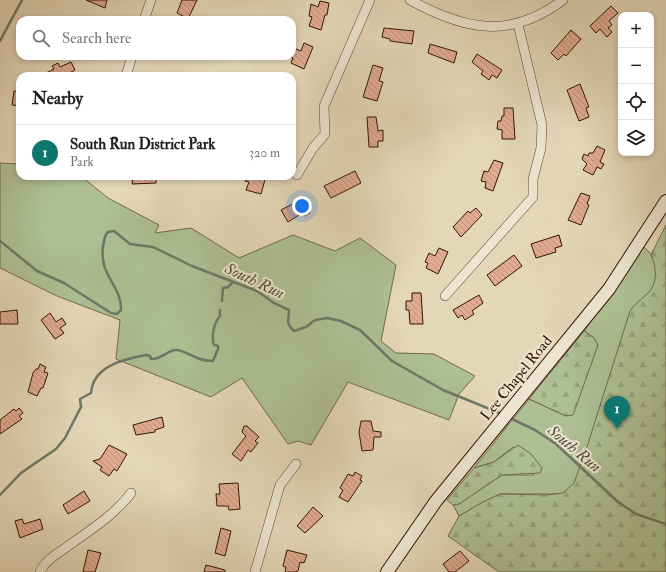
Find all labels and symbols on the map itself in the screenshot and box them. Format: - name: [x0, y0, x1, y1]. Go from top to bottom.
- your location: [292, 196, 312, 216]
- water label: South Run: [221, 258, 288, 303]
- street label: Lee Chapel Road: [476, 332, 558, 425]
- pin: 1: [604, 396, 630, 429]
- water label: South Run: [543, 420, 605, 477]

